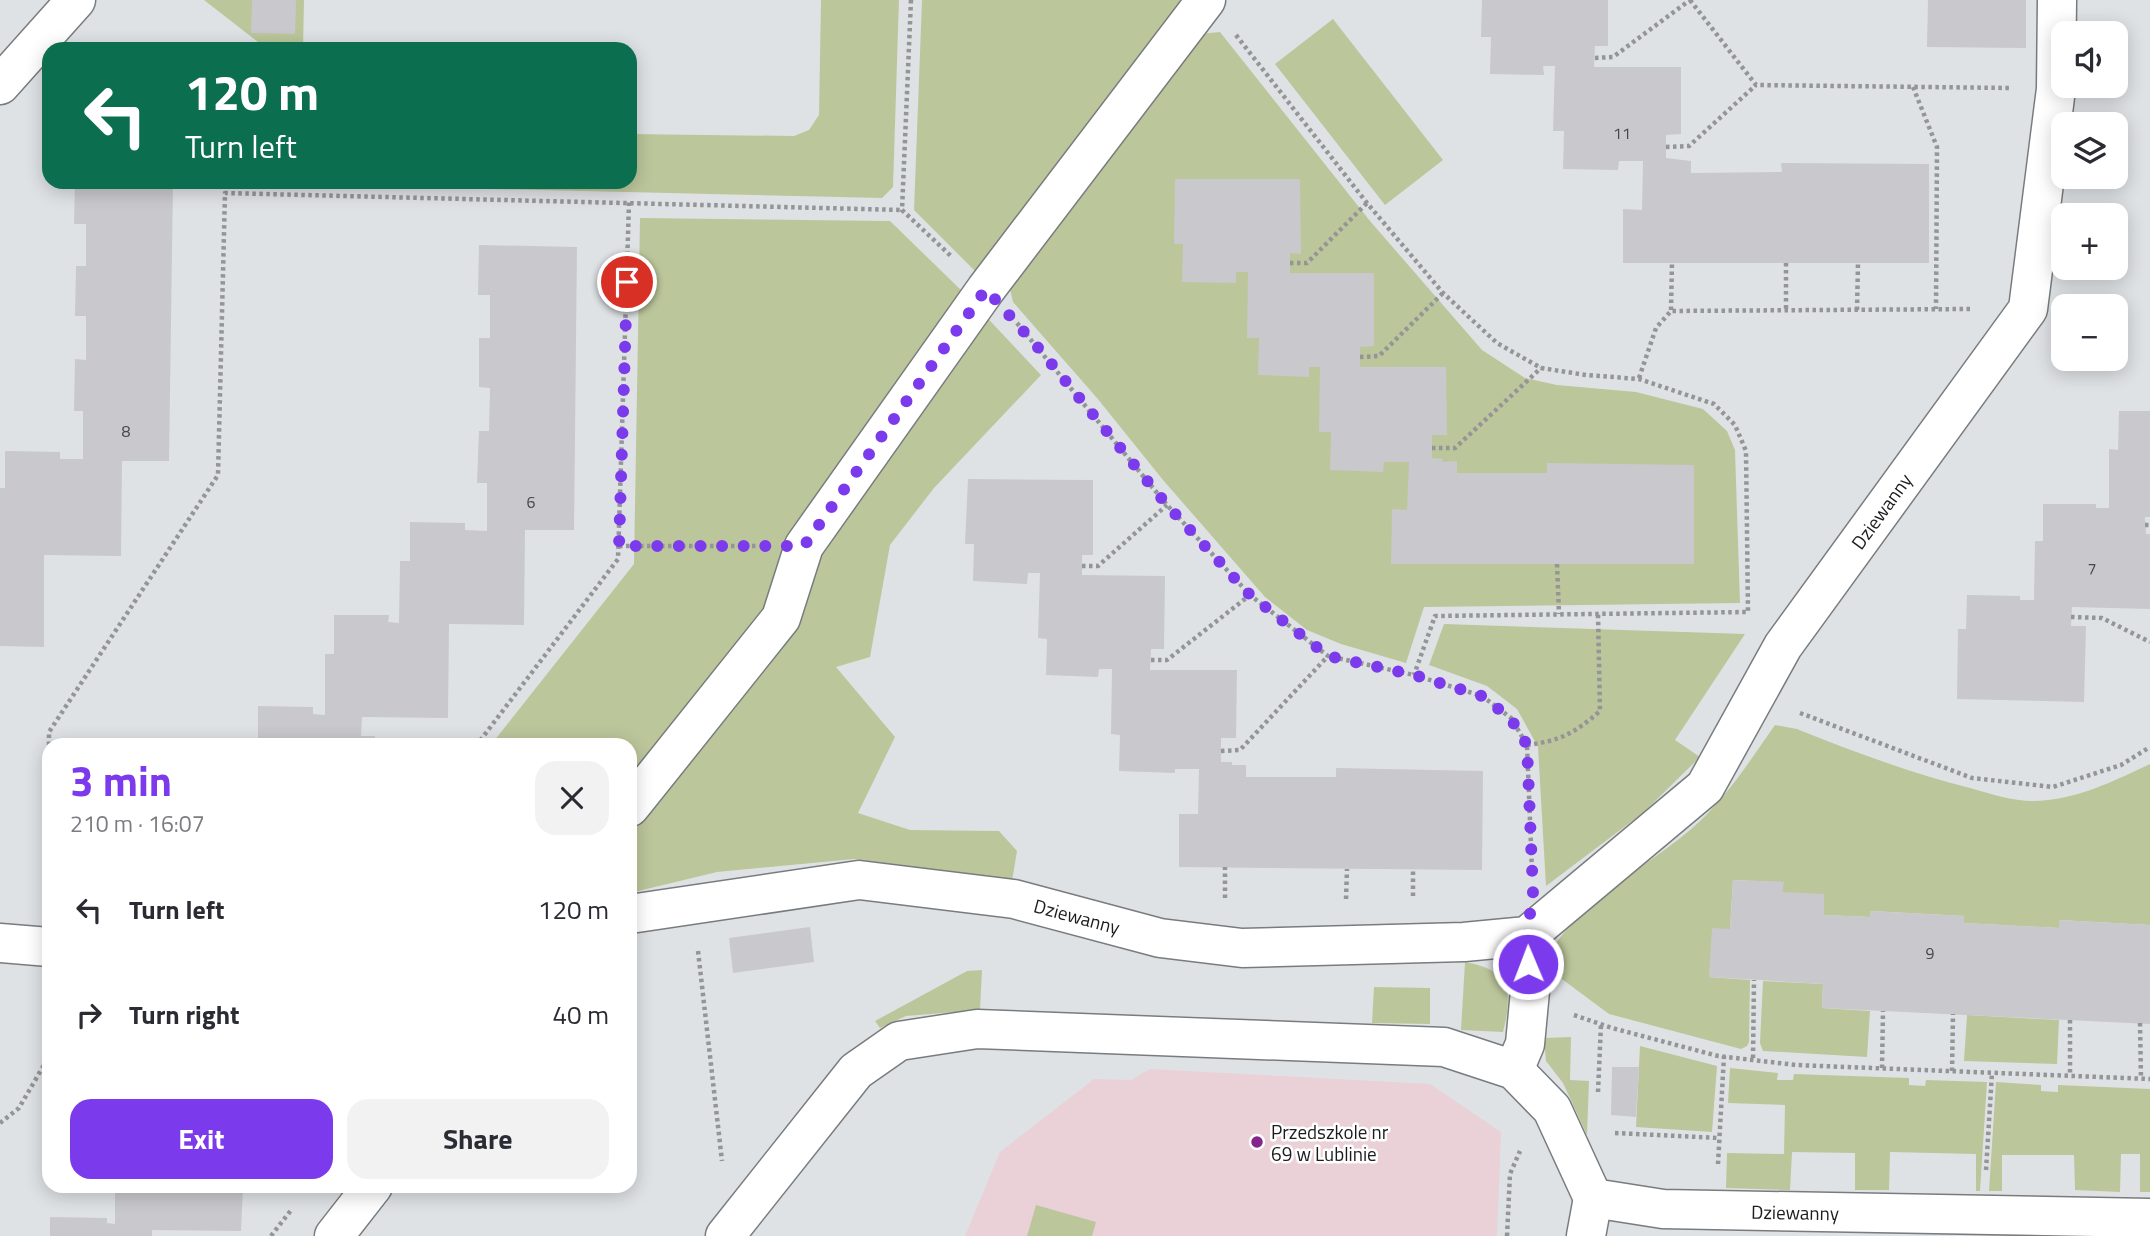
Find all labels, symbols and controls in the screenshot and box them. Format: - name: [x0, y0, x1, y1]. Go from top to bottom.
- map controls: [2051, 21, 2128, 371]
- button: sound: [2051, 21, 2128, 98]
- text: 120 m: [185, 54, 319, 129]
- icon: left: [70, 70, 161, 161]
- button: layers: [2051, 112, 2128, 189]
- house number: 11: [1613, 121, 1631, 145]
- text: Turn left: [185, 122, 297, 170]
- button: +: [2051, 203, 2128, 280]
- pin: [597, 252, 657, 312]
- icon: arrive: [608, 263, 646, 301]
- button: −: [2051, 294, 2128, 371]
- house number: 8: [122, 419, 131, 443]
- street label: Dziewanny: [1843, 467, 1919, 555]
- house number: 6: [527, 490, 536, 514]
- house number: 7: [2088, 556, 2096, 580]
- text: 3 min: [70, 748, 172, 812]
- button: close: [535, 761, 609, 835]
- text: 210 m · 16:07: [70, 806, 205, 841]
- text: Turn left: [129, 890, 224, 929]
- text: 120 m: [538, 890, 609, 929]
- icon: left: [70, 891, 108, 929]
- street label: Dziewanny: [1031, 891, 1123, 941]
- position arrow: [1491, 927, 1565, 1001]
- house number: 9: [1926, 941, 1935, 965]
- text: Turn right: [129, 995, 240, 1034]
- text: 40 m: [552, 995, 609, 1034]
- icon: right: [70, 996, 108, 1034]
- button: Exit: [70, 1099, 333, 1179]
- button: Share: [347, 1099, 609, 1179]
- place label: Przedszkole nr 69 w Lublinie: [1271, 1117, 1389, 1168]
- marker: Przedszkole nr 69 w Lublinie: [1249, 1134, 1265, 1150]
- street label: Dziewanny: [1751, 1197, 1839, 1227]

